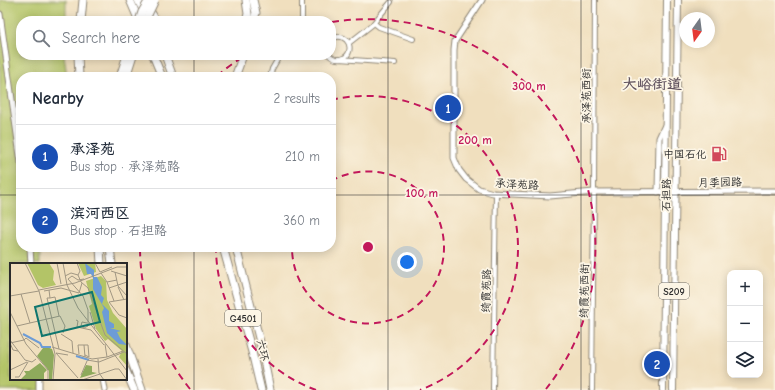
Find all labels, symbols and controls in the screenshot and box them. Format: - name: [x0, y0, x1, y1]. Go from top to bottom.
- north arrow: [679, 12, 715, 48]
- search box: [16, 16, 336, 60]
- icon: search: [30, 27, 52, 49]
- text: Search here: [62, 29, 140, 47]
- street label: 承泽苑西街: [580, 68, 593, 124]
- district label: 大峪街道: [622, 75, 682, 93]
- text: 300 m: [512, 79, 546, 93]
- text: Nearby: [32, 89, 83, 108]
- text: 2 results: [273, 91, 320, 106]
- pin: 1: [435, 93, 461, 123]
- text: 200 m: [458, 133, 492, 147]
- text: 承泽苑: [70, 140, 115, 158]
- fuel station icon: 中国石化: [710, 145, 728, 163]
- place label: 中国石化: [663, 148, 707, 161]
- text: 1: [42, 149, 48, 164]
- text: 210 m: [285, 149, 320, 164]
- text: Bus stop · 承泽苑路: [70, 159, 180, 174]
- street label: 月季园路: [698, 176, 742, 189]
- street label: 承泽苑路: [495, 177, 539, 192]
- street label: 石担路: [660, 178, 673, 212]
- text: 100 m: [406, 186, 438, 200]
- text: 滨河西区: [70, 204, 130, 222]
- text: 2: [42, 213, 48, 228]
- text: 360 m: [283, 213, 320, 228]
- text: Bus stop · 石担路: [70, 223, 167, 238]
- centre of rings: [361, 240, 375, 254]
- your location: [397, 252, 417, 272]
- street label: 绮霞苑西街: [578, 262, 591, 319]
- inset map: [10, 263, 127, 380]
- street label: 绮霞苑路: [480, 269, 493, 313]
- map controls: [727, 270, 763, 378]
- button: +: [727, 270, 763, 306]
- road number: S209: [659, 283, 689, 299]
- button: −: [727, 306, 763, 342]
- road number: G4501: [225, 310, 261, 326]
- street label: 六环: [254, 338, 271, 362]
- button: layers: [727, 342, 763, 378]
- pin: 2: [644, 349, 670, 379]

